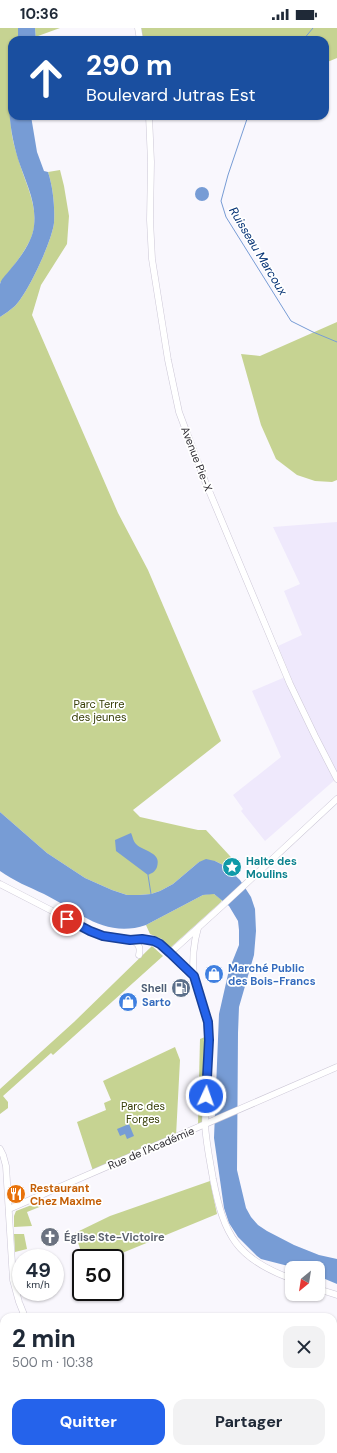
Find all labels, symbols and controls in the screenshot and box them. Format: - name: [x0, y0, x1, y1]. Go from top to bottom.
- text: 10:36: [20, 4, 58, 24]
- text: 290 m: [86, 47, 172, 84]
- icon: ahead: [20, 52, 72, 104]
- text: Boulevard Jutras Est: [86, 83, 255, 107]
- water label: Ruisseau Marcoux: [225, 204, 291, 299]
- street label: Avenue Pie-X: [178, 425, 216, 494]
- park label: Parc Terre des jeunes: [72, 697, 126, 724]
- place label: Halte des Moulins: [246, 854, 297, 881]
- place icon: Halte des Moulins: [221, 856, 243, 878]
- pin: [50, 902, 84, 936]
- icon: arrive: [56, 908, 78, 930]
- place label: Marché Public des Bois-Francs: [228, 961, 316, 988]
- shop icon: Marché Public des Bois-Francs: [203, 963, 225, 985]
- fuel station icon: Shell: [170, 977, 192, 999]
- place label: Shell: [141, 981, 167, 995]
- shop icon: Sarto: [117, 991, 139, 1013]
- place label: Sarto: [142, 995, 171, 1009]
- position arrow: [185, 1075, 227, 1117]
- park label: Parc des Forges: [121, 1099, 165, 1126]
- street label: Rue de l'Académie: [106, 1123, 196, 1173]
- place label: Restaurant Chez Maxime: [30, 1181, 102, 1208]
- restaurant icon: Restaurant Chez Maxime: [5, 1183, 27, 1205]
- church icon: Église Ste-Victoire: [39, 1226, 61, 1248]
- place label: Église Ste-Victoire: [64, 1230, 165, 1244]
- speed limit sign: 50: [72, 1249, 124, 1301]
- text: 49: [25, 1257, 51, 1283]
- north arrow: [285, 1261, 325, 1301]
- map controls: [285, 1261, 325, 1301]
- text: km/h: [26, 1278, 50, 1291]
- text: 2 min: [12, 1323, 76, 1354]
- button: close: [283, 1326, 325, 1368]
- text: 500 m · 10:38: [12, 1354, 93, 1371]
- button: Quitter: [12, 1399, 165, 1445]
- button: Partager: [173, 1399, 325, 1445]

